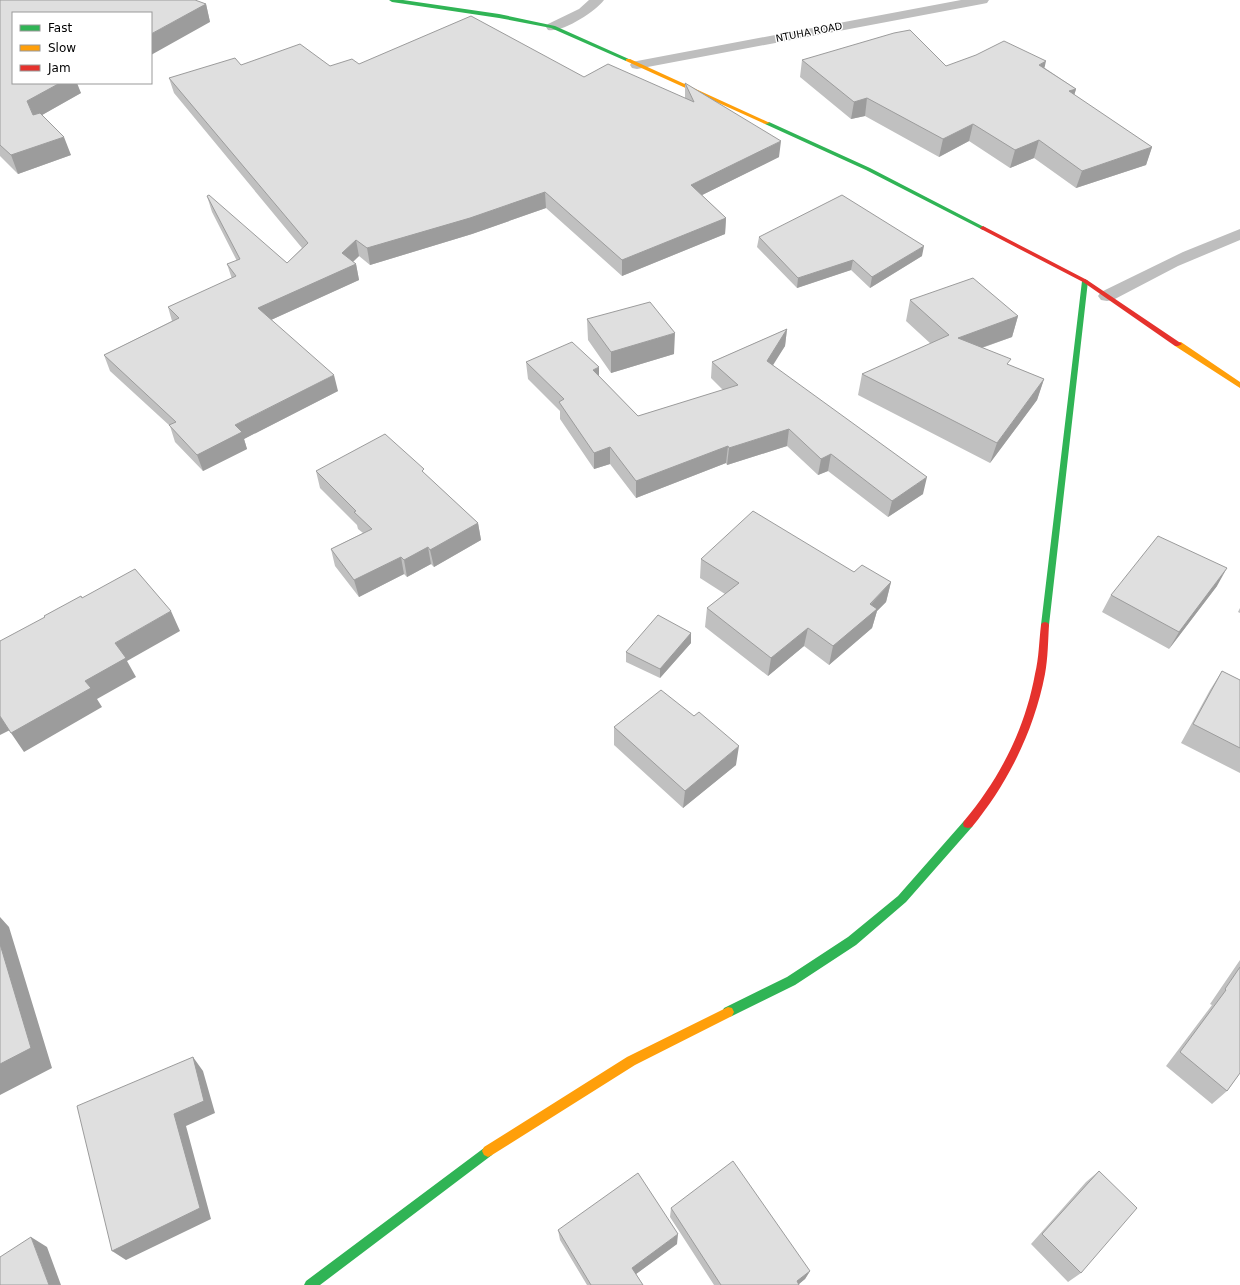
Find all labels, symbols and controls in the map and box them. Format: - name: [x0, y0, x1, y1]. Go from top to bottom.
- legend: [12, 12, 152, 84]
- street label: NTUHA ROAD: [775, 20, 844, 44]
- text: Fast: [48, 21, 72, 35]
- text: Slow: [48, 41, 76, 55]
- text: Jam: [47, 61, 71, 75]

